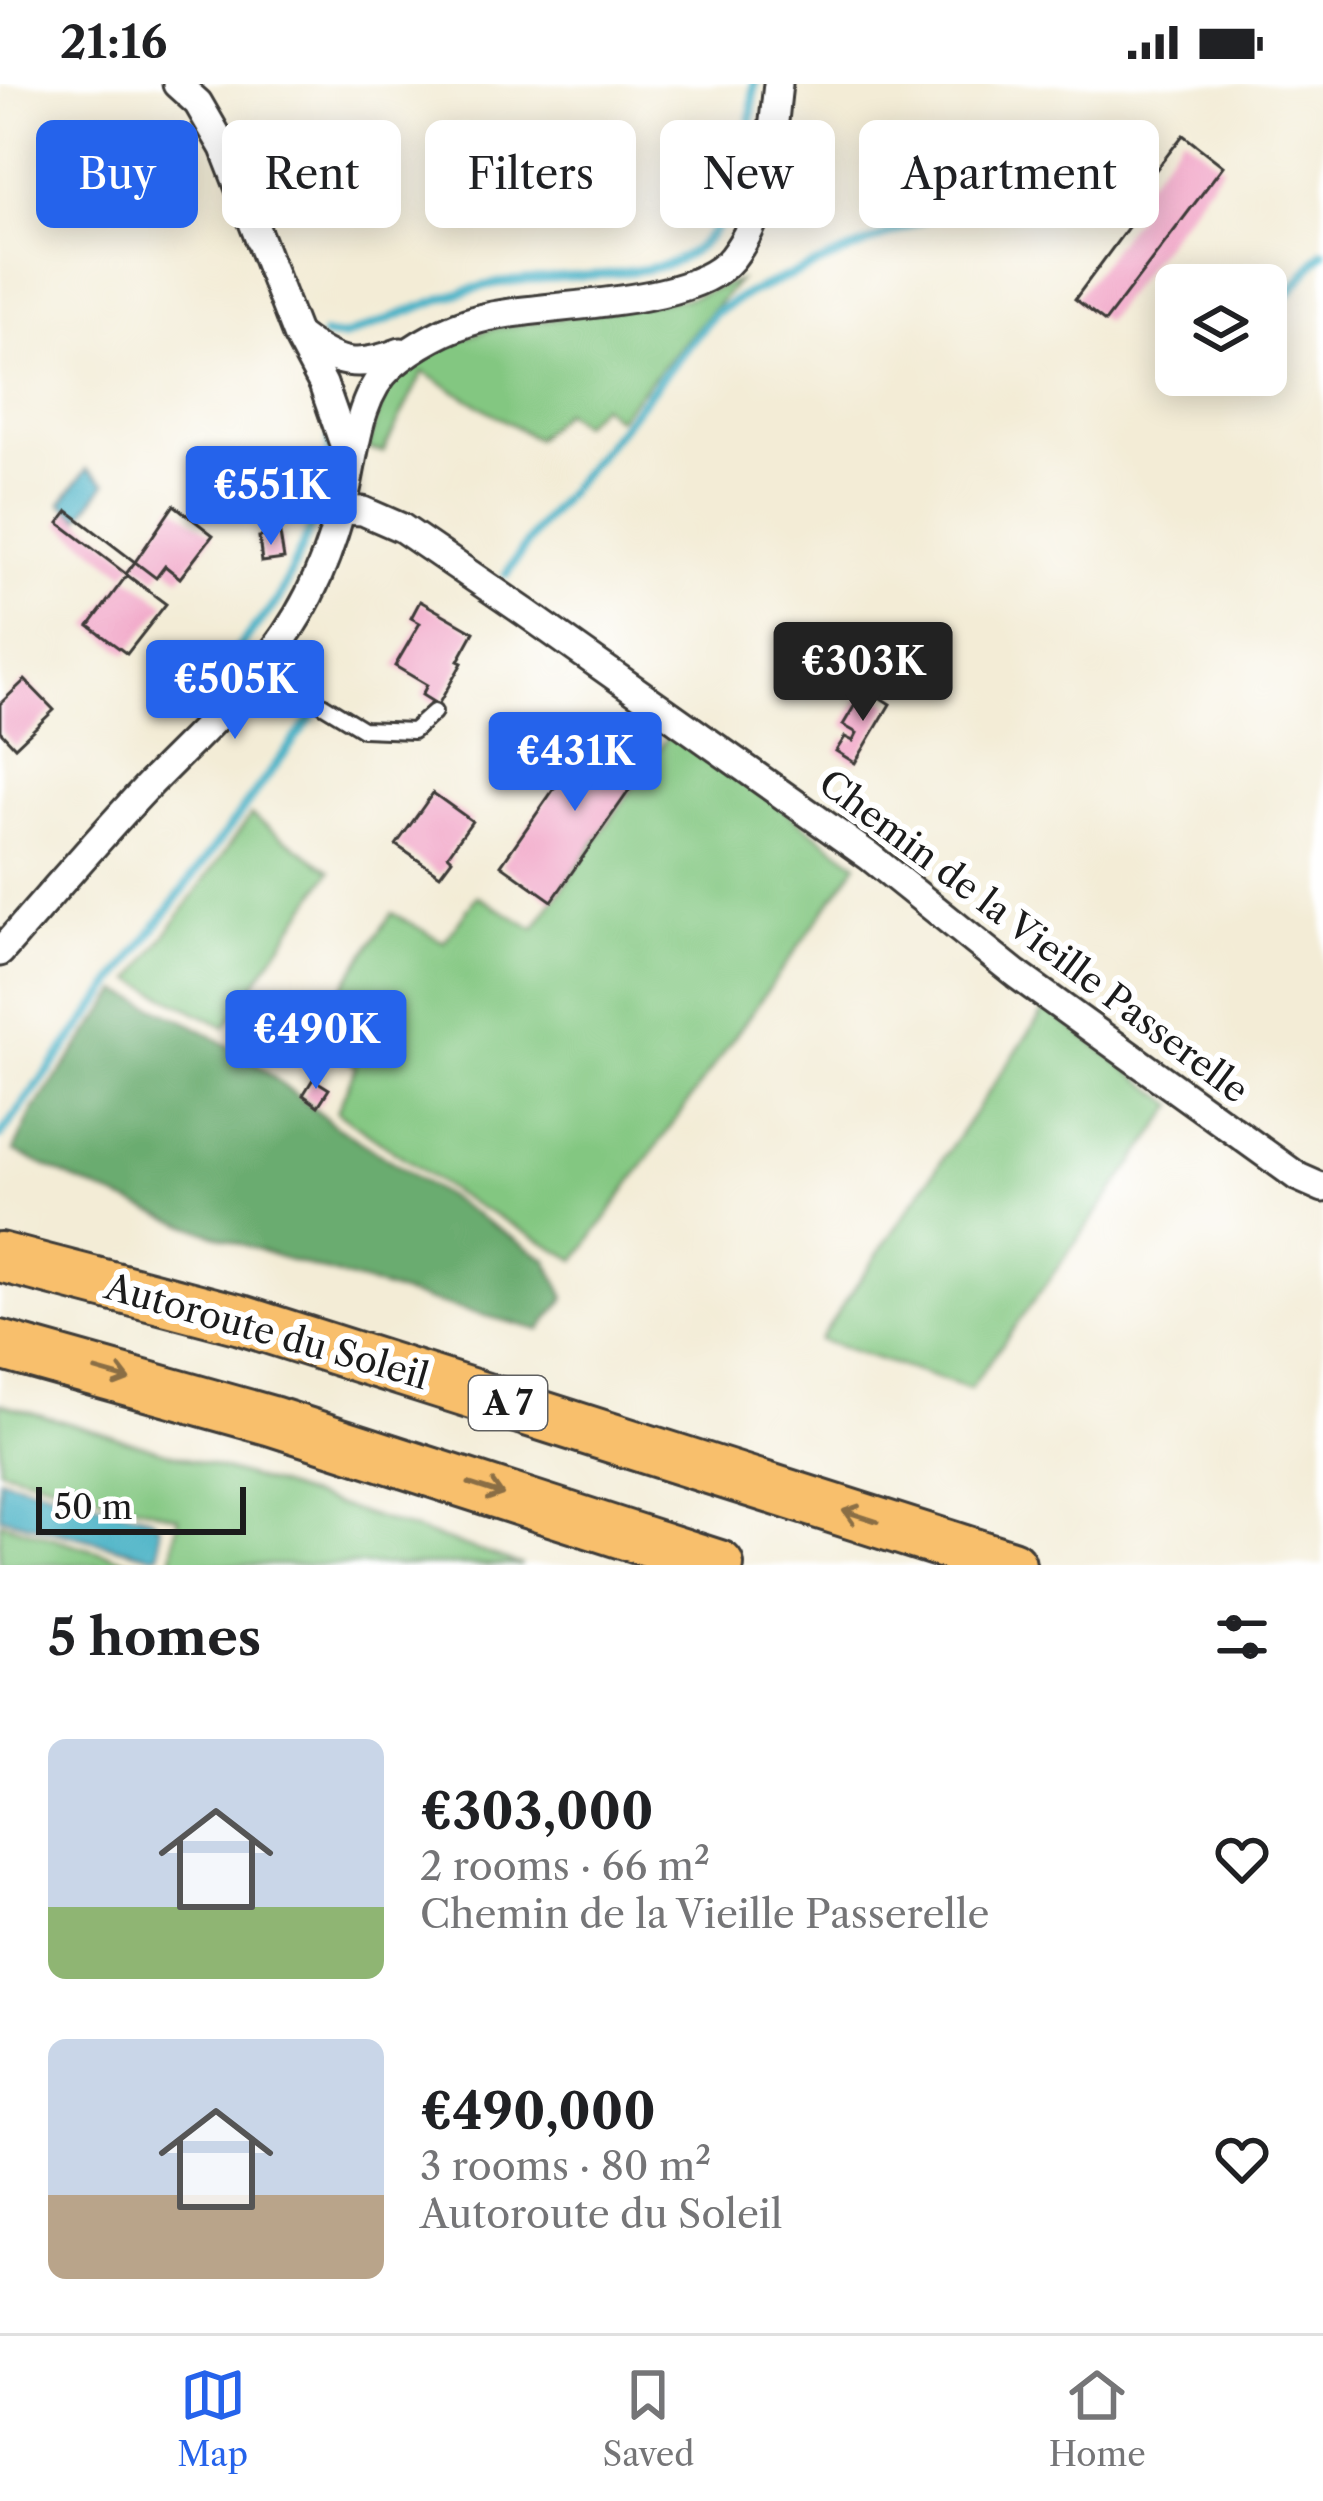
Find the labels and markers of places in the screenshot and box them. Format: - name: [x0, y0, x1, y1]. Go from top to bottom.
- pin: €551K: [187, 446, 355, 548]
- pin: €303K: [779, 622, 947, 724]
- pin: €505K: [151, 640, 319, 742]
- pin: €431K: [491, 712, 659, 814]
- pin: €490K: [232, 990, 400, 1092]

